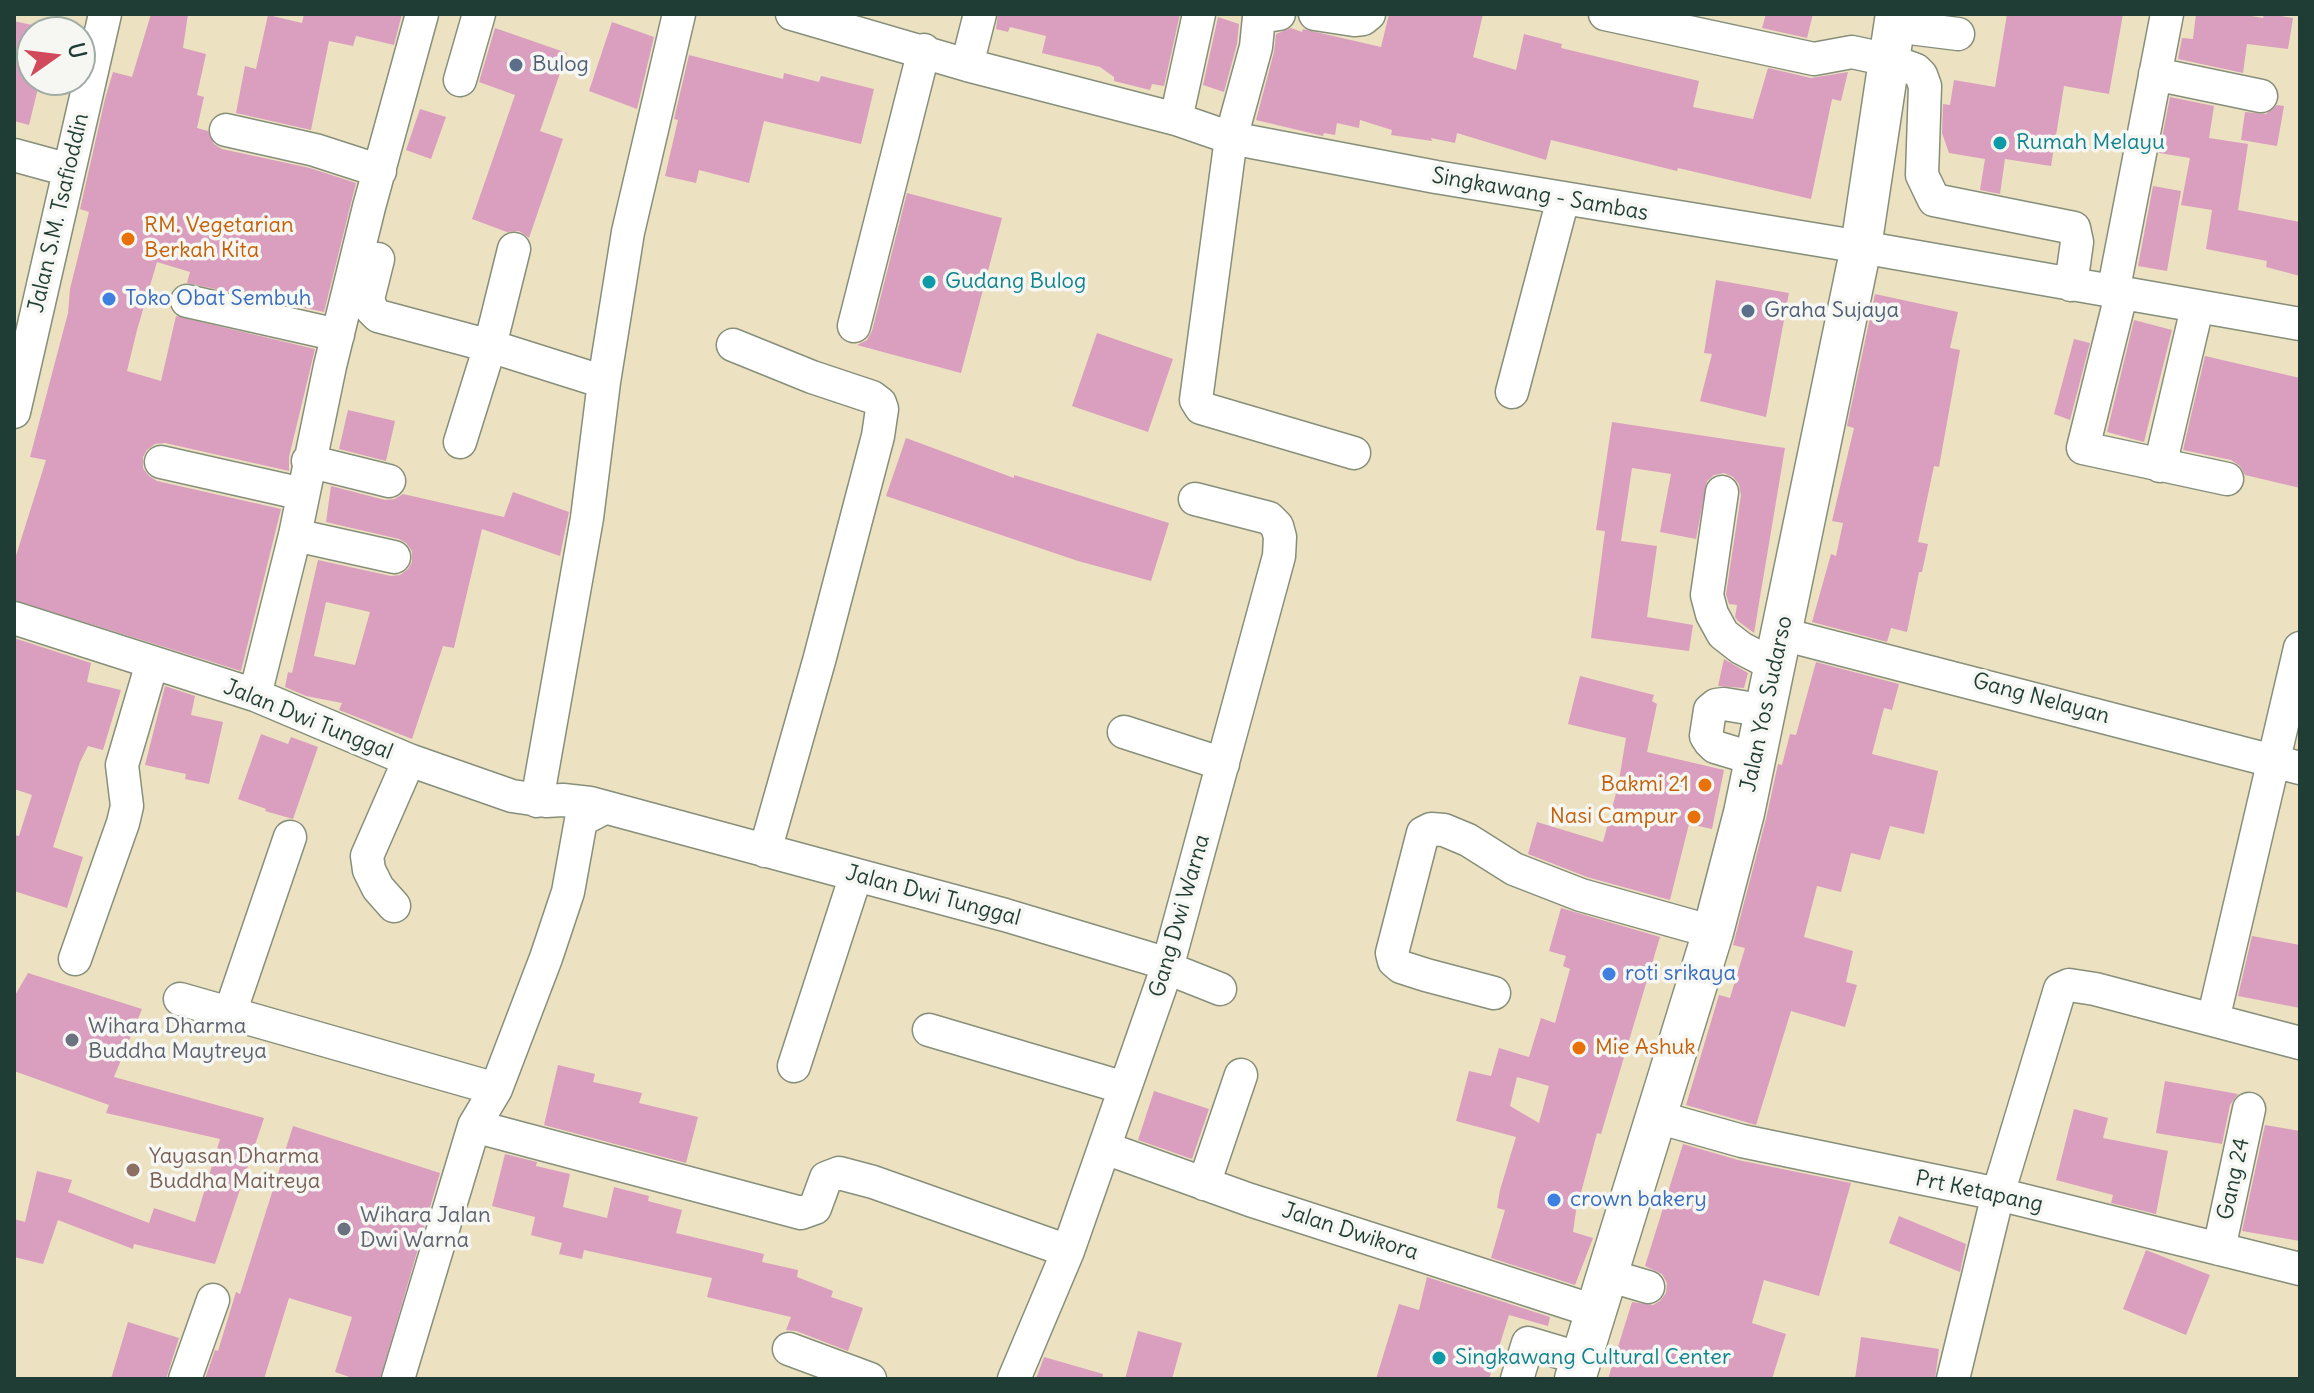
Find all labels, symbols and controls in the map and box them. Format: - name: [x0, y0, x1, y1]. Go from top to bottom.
- north arrow: [16, 16, 96, 96]
- text: U: [62, 40, 93, 61]
- place label: Bulog: [532, 52, 589, 78]
- marker: Bulog: [507, 56, 525, 74]
- street label: Jalan S.M. Tsafioddin: [23, 111, 95, 315]
- place label: Rumah Melayu: [2016, 130, 2165, 156]
- marker: Rumah Melayu: [1991, 134, 2009, 152]
- street label: Singkawang - Sambas: [1430, 163, 1650, 227]
- place label: RM. Vegetarian Berkah Kita: [144, 213, 294, 264]
- marker: RM. Vegetarian Berkah Kita: [119, 230, 137, 248]
- place label: Gudang Bulog: [945, 269, 1086, 295]
- marker: Gudang Bulog: [920, 273, 938, 291]
- place label: Toko Obat Sembuh: [125, 286, 312, 312]
- marker: Toko Obat Sembuh: [100, 290, 118, 308]
- place label: Graha Sujaya: [1764, 298, 1899, 324]
- marker: Graha Sujaya: [1739, 302, 1757, 320]
- street label: Jalan Yos Sudarso: [1735, 614, 1799, 794]
- street label: Gang Nelayan: [1970, 668, 2112, 730]
- street label: Jalan Dwi Tunggal: [220, 674, 396, 766]
- place label: Bakmi 21: [1601, 772, 1689, 798]
- marker: Bakmi 21: [1696, 776, 1714, 794]
- place label: Nasi Campur: [1550, 804, 1678, 830]
- marker: Nasi Campur: [1685, 808, 1703, 826]
- street label: Gang Dwi Warna: [1144, 832, 1216, 1000]
- street label: Jalan Dwi Tunggal: [843, 860, 1023, 932]
- place label: roti srikaya: [1625, 961, 1736, 987]
- marker: roti srikaya: [1600, 965, 1618, 983]
- place label: Wihara Dharma Buddha Maytreya: [88, 1014, 267, 1066]
- marker: Wihara Dharma Buddha Maytreya: [63, 1031, 81, 1049]
- place label: Mie Ashuk: [1595, 1035, 1696, 1061]
- marker: Mie Ashuk: [1570, 1039, 1588, 1057]
- street label: Gang 24: [2212, 1136, 2256, 1222]
- place label: Yayasan Dharma Buddha Maitreya: [149, 1144, 320, 1196]
- marker: Yayasan Dharma Buddha Maitreya: [124, 1161, 142, 1179]
- street label: Prt Ketapang: [1913, 1166, 2045, 1218]
- place label: crown bakery: [1570, 1187, 1707, 1213]
- marker: crown bakery: [1545, 1191, 1563, 1209]
- street label: Jalan Dwikora: [1279, 1198, 1421, 1266]
- place label: Wihara Jalan Dwi Warna: [360, 1203, 491, 1254]
- marker: Wihara Jalan Dwi Warna: [335, 1220, 353, 1238]
- place label: Singkawang Cultural Center: [1455, 1345, 1731, 1371]
- marker: Singkawang Cultural Center: [1430, 1349, 1448, 1367]

